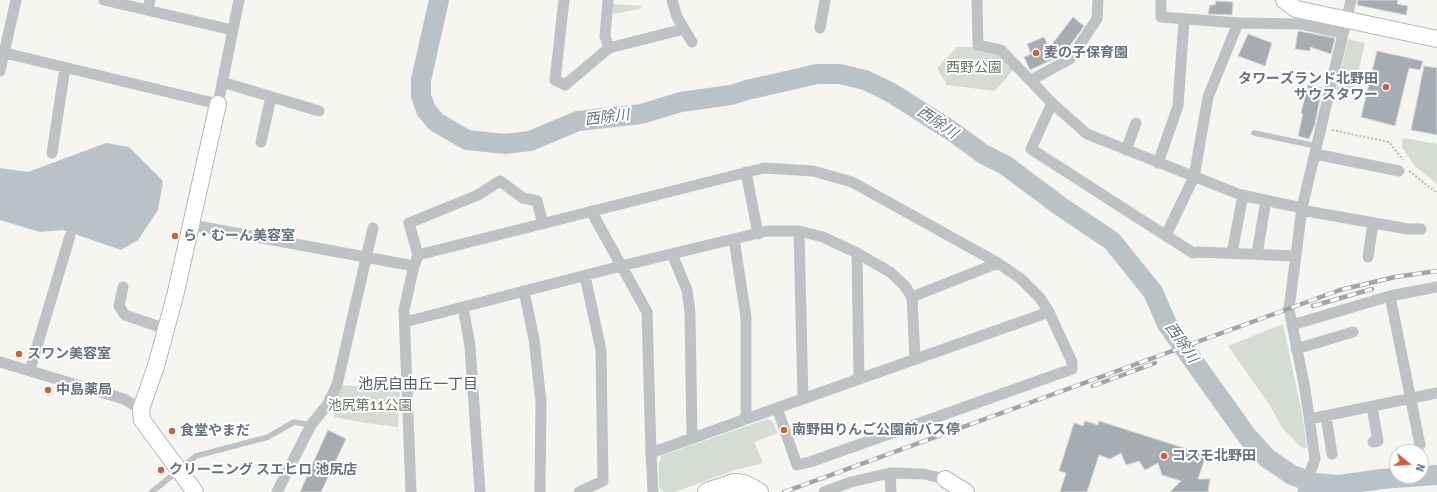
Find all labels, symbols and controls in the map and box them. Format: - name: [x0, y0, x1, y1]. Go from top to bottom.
- place label: 麦の子保育園: [1044, 45, 1128, 61]
- marker: 麦の子保育園: [1031, 48, 1041, 58]
- park label: 西野公園: [946, 60, 1002, 76]
- place label: タワーズランド北野田 サウスタワー: [1238, 71, 1378, 104]
- marker: タワーズランド北野田 サウスタワー: [1381, 82, 1391, 92]
- water label: 西除川: [913, 103, 961, 143]
- water label: 西除川: [584, 106, 630, 130]
- place label: ら・むーん美容室: [183, 228, 295, 244]
- marker: ら・むーん美容室: [170, 231, 180, 241]
- water label: 西除川: [1161, 319, 1201, 367]
- place label: スワン美容室: [27, 346, 111, 362]
- marker: スワン美容室: [14, 349, 24, 359]
- district label: 池尻自由丘一丁目: [358, 376, 478, 394]
- place label: 中島薬局: [56, 382, 112, 398]
- marker: 中島薬局: [43, 385, 53, 395]
- park label: 池尻第11公園: [327, 398, 413, 414]
- place label: 南野田りんご公園前バス停: [792, 422, 960, 438]
- place label: 食堂やまだ: [180, 423, 250, 439]
- marker: 南野田りんご公園前バス停: [779, 425, 789, 435]
- marker: 食堂やまだ: [167, 426, 177, 436]
- north arrow: [1389, 444, 1429, 484]
- place label: コスモ北野田: [1172, 448, 1256, 464]
- marker: コスモ北野田: [1159, 451, 1169, 461]
- place label: クリーニング スエヒロ 池尻店: [169, 462, 357, 478]
- text: N: [1413, 462, 1427, 473]
- marker: クリーニング スエヒロ 池尻店: [156, 465, 166, 475]

